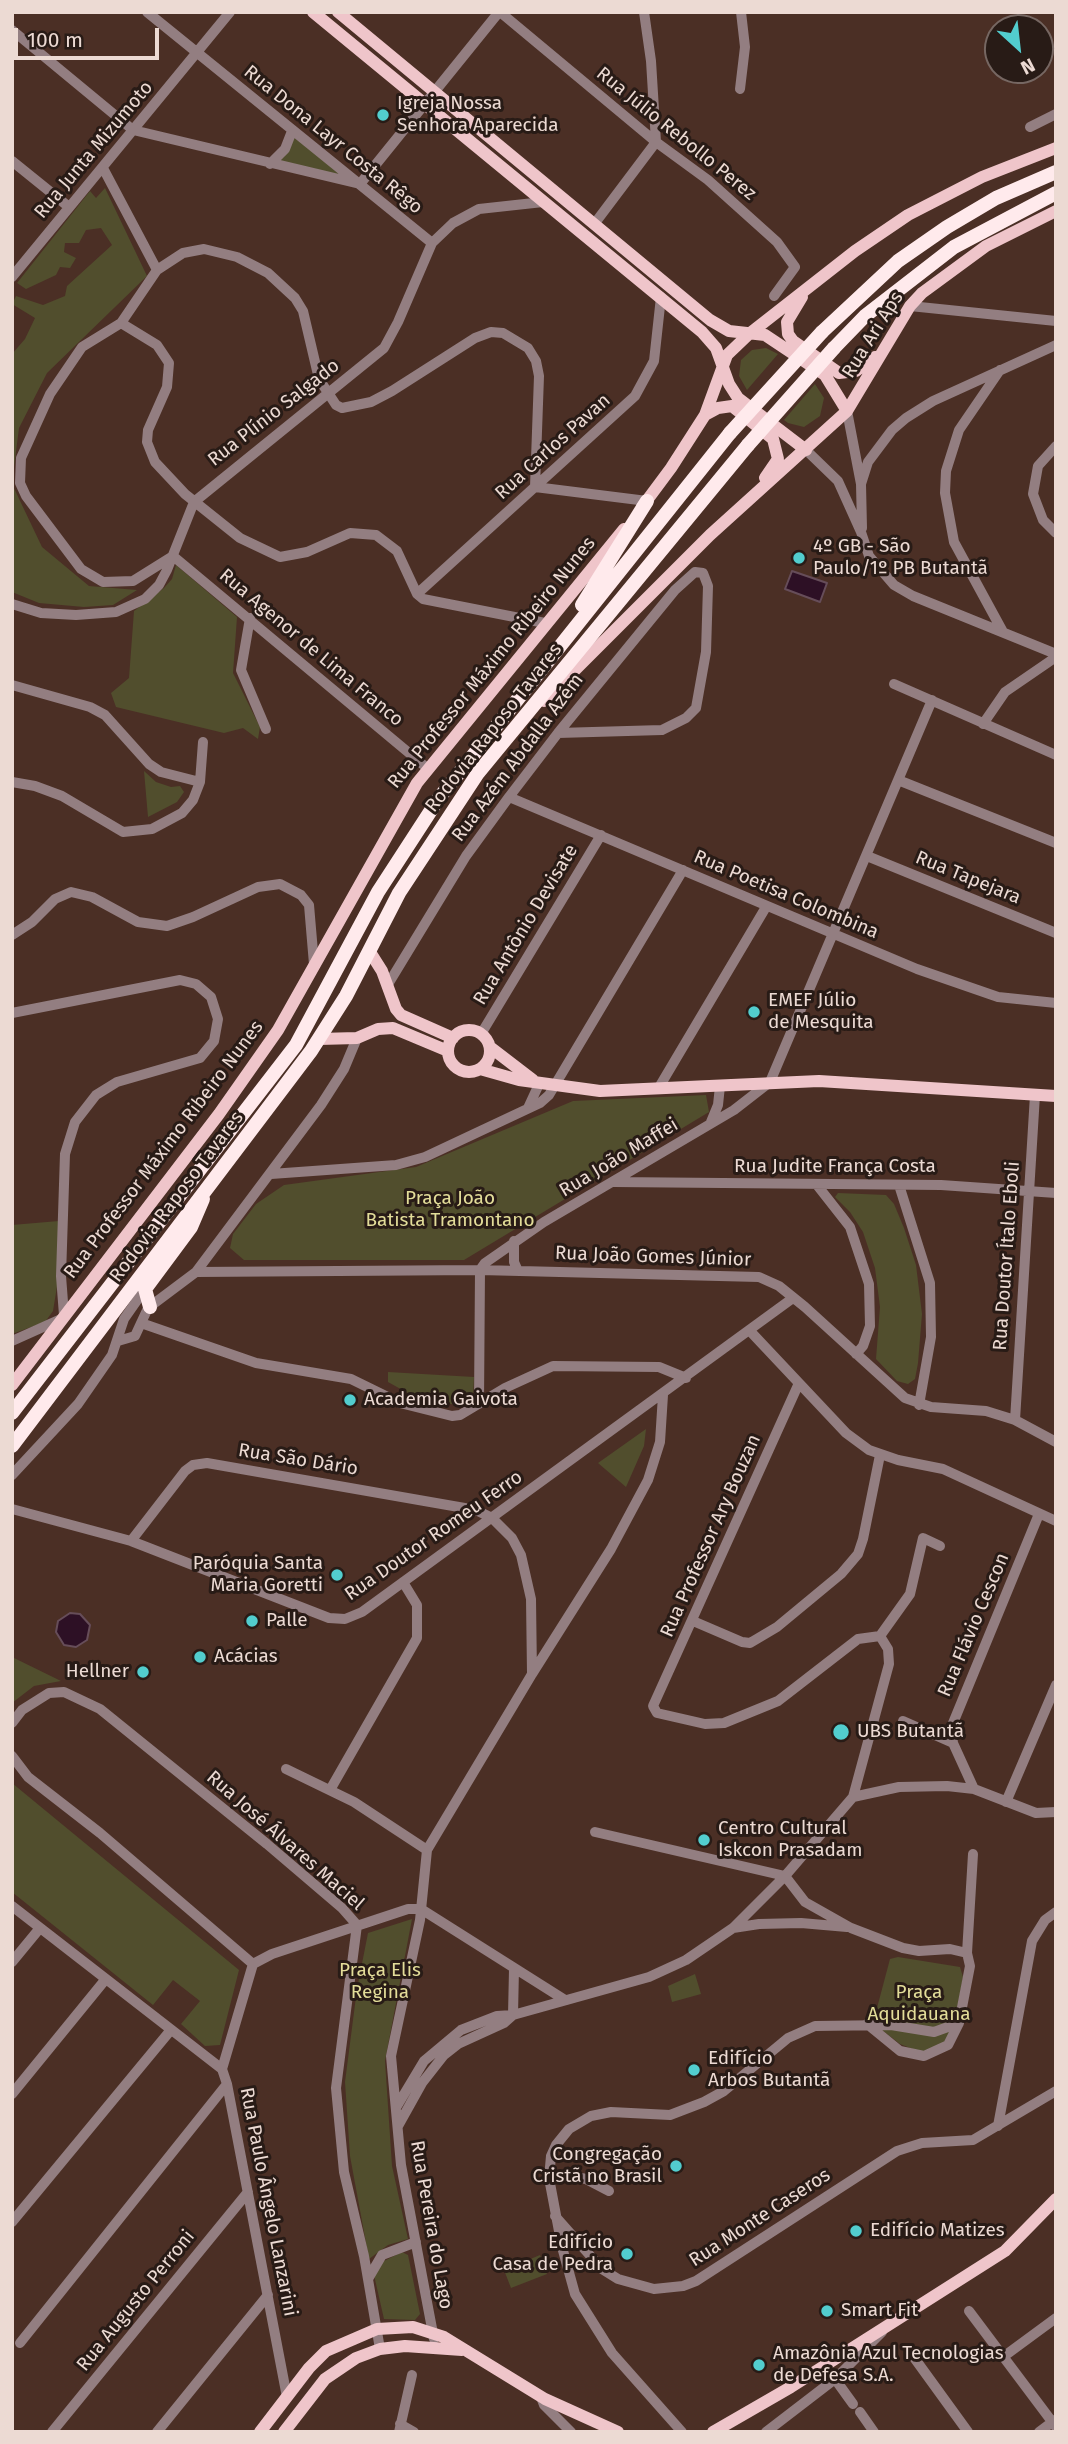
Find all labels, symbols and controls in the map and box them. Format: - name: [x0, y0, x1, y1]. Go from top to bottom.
- scale bar: [18, 14, 163, 58]
- north arrow: [984, 14, 1054, 84]
- text: 100 m: [27, 27, 83, 53]
- text: N: [1017, 53, 1039, 79]
- street label: Rua Dona Layr Costa Rêgo: [239, 61, 427, 219]
- street label: Rua Júlio Rebollo Perez: [591, 63, 761, 205]
- street label: Rua Junta Mizumoto: [30, 77, 158, 223]
- place label: Igreja Nossa Senhora Aparecida: [397, 93, 559, 137]
- marker: Igreja Nossa Senhora Aparecida: [375, 107, 391, 123]
- street label: Rua Ari Aps: [837, 288, 909, 382]
- street label: Rua Plínio Salgado: [204, 355, 344, 471]
- street label: Rua Carlos Pavan: [491, 389, 615, 505]
- street label: Rua Professor Máximo Ribeiro Nunes: [383, 533, 601, 793]
- place label: 4º GB - São Paulo/1º PB Butantã: [813, 536, 988, 580]
- marker: 4º GB - São Paulo/1º PB Butantã: [791, 550, 807, 566]
- street label: Rua Agenor de Lima Franco: [214, 564, 408, 732]
- street label: Rodovia Raposo Tavares: [421, 639, 567, 817]
- street label: Rua Azém Abdalla Azém: [447, 670, 589, 846]
- street label: Rua Antônio Devisate: [469, 841, 583, 1009]
- street label: Rua Poetisa Colombina: [690, 846, 882, 944]
- street label: Rua Tapejara: [912, 847, 1024, 909]
- place label: EMEF Júlio de Mesquita: [768, 990, 874, 1034]
- marker: EMEF Júlio de Mesquita: [746, 1004, 762, 1020]
- street label: Rua Professor Máximo Ribeiro Nunes: [59, 1016, 269, 1284]
- street label: Rodovia Raposo Tavares: [105, 1107, 249, 1287]
- street label: Rua João Maffei: [555, 1114, 683, 1202]
- street label: Rua Judite França Costa: [734, 1156, 936, 1178]
- street label: Rua Doutor Ítalo Eboli: [989, 1160, 1025, 1352]
- park label: Praça João Batista Tramontano: [365, 1188, 535, 1232]
- street label: Rua João Gomes Júnior: [554, 1242, 752, 1272]
- place label: Academia Gaivota: [364, 1389, 518, 1411]
- marker: Academia Gaivota: [342, 1392, 358, 1408]
- street label: Rua Professor Ary Bouzan: [656, 1431, 766, 1641]
- street label: Rua São Dário: [237, 1439, 359, 1481]
- street label: Rua Doutor Romeu Ferro: [341, 1466, 527, 1606]
- street label: Rua Flávio Cescon: [933, 1550, 1015, 1700]
- place label: Paróquia Santa Maria Goretti: [193, 1553, 323, 1597]
- marker: Paróquia Santa Maria Goretti: [329, 1567, 345, 1583]
- place label: Palle: [266, 1610, 308, 1632]
- marker: Palle: [244, 1613, 260, 1629]
- place label: Acácias: [214, 1646, 278, 1668]
- marker: Acácias: [192, 1649, 208, 1665]
- place label: Hellner: [66, 1661, 129, 1683]
- marker: Hellner: [135, 1664, 151, 1680]
- place label: UBS Butantã: [857, 1721, 964, 1743]
- marker: UBS Butantã: [831, 1722, 851, 1742]
- street label: Rua José Álvares Maciel: [202, 1766, 368, 1916]
- place label: Centro Cultural Iskcon Prasadam: [718, 1818, 862, 1862]
- marker: Centro Cultural Iskcon Prasadam: [696, 1832, 712, 1848]
- park label: Praça Elis Regina: [339, 1960, 421, 2004]
- park label: Praça Aquidauana: [867, 1982, 971, 2026]
- place label: Edifício Arbos Butantã: [708, 2048, 830, 2092]
- marker: Edifício Arbos Butantã: [686, 2062, 702, 2078]
- street label: Rua Paulo Ângelo Lanzarini: [235, 2086, 301, 2318]
- street label: Rua Pereira do Lago: [405, 2139, 457, 2311]
- place label: Congregação Cristã no Brasil: [533, 2144, 662, 2188]
- marker: Congregação Cristã no Brasil: [668, 2158, 684, 2174]
- street label: Rua Monte Caseros: [685, 2164, 835, 2272]
- place label: Edifício Matizes: [870, 2220, 1005, 2242]
- marker: Edifício Matizes: [848, 2223, 864, 2239]
- street label: Rua Augusto Perroni: [72, 2226, 200, 2376]
- place label: Edifício Casa de Pedra: [492, 2232, 613, 2276]
- marker: Edifício Casa de Pedra: [619, 2246, 635, 2262]
- place label: Smart Fit: [841, 2300, 918, 2322]
- marker: Smart Fit: [819, 2303, 835, 2319]
- place label: Amazônia Azul Tecnologias de Defesa S.A.: [773, 2343, 1004, 2387]
- marker: Amazônia Azul Tecnologias de Defesa S.A.: [751, 2357, 767, 2373]

